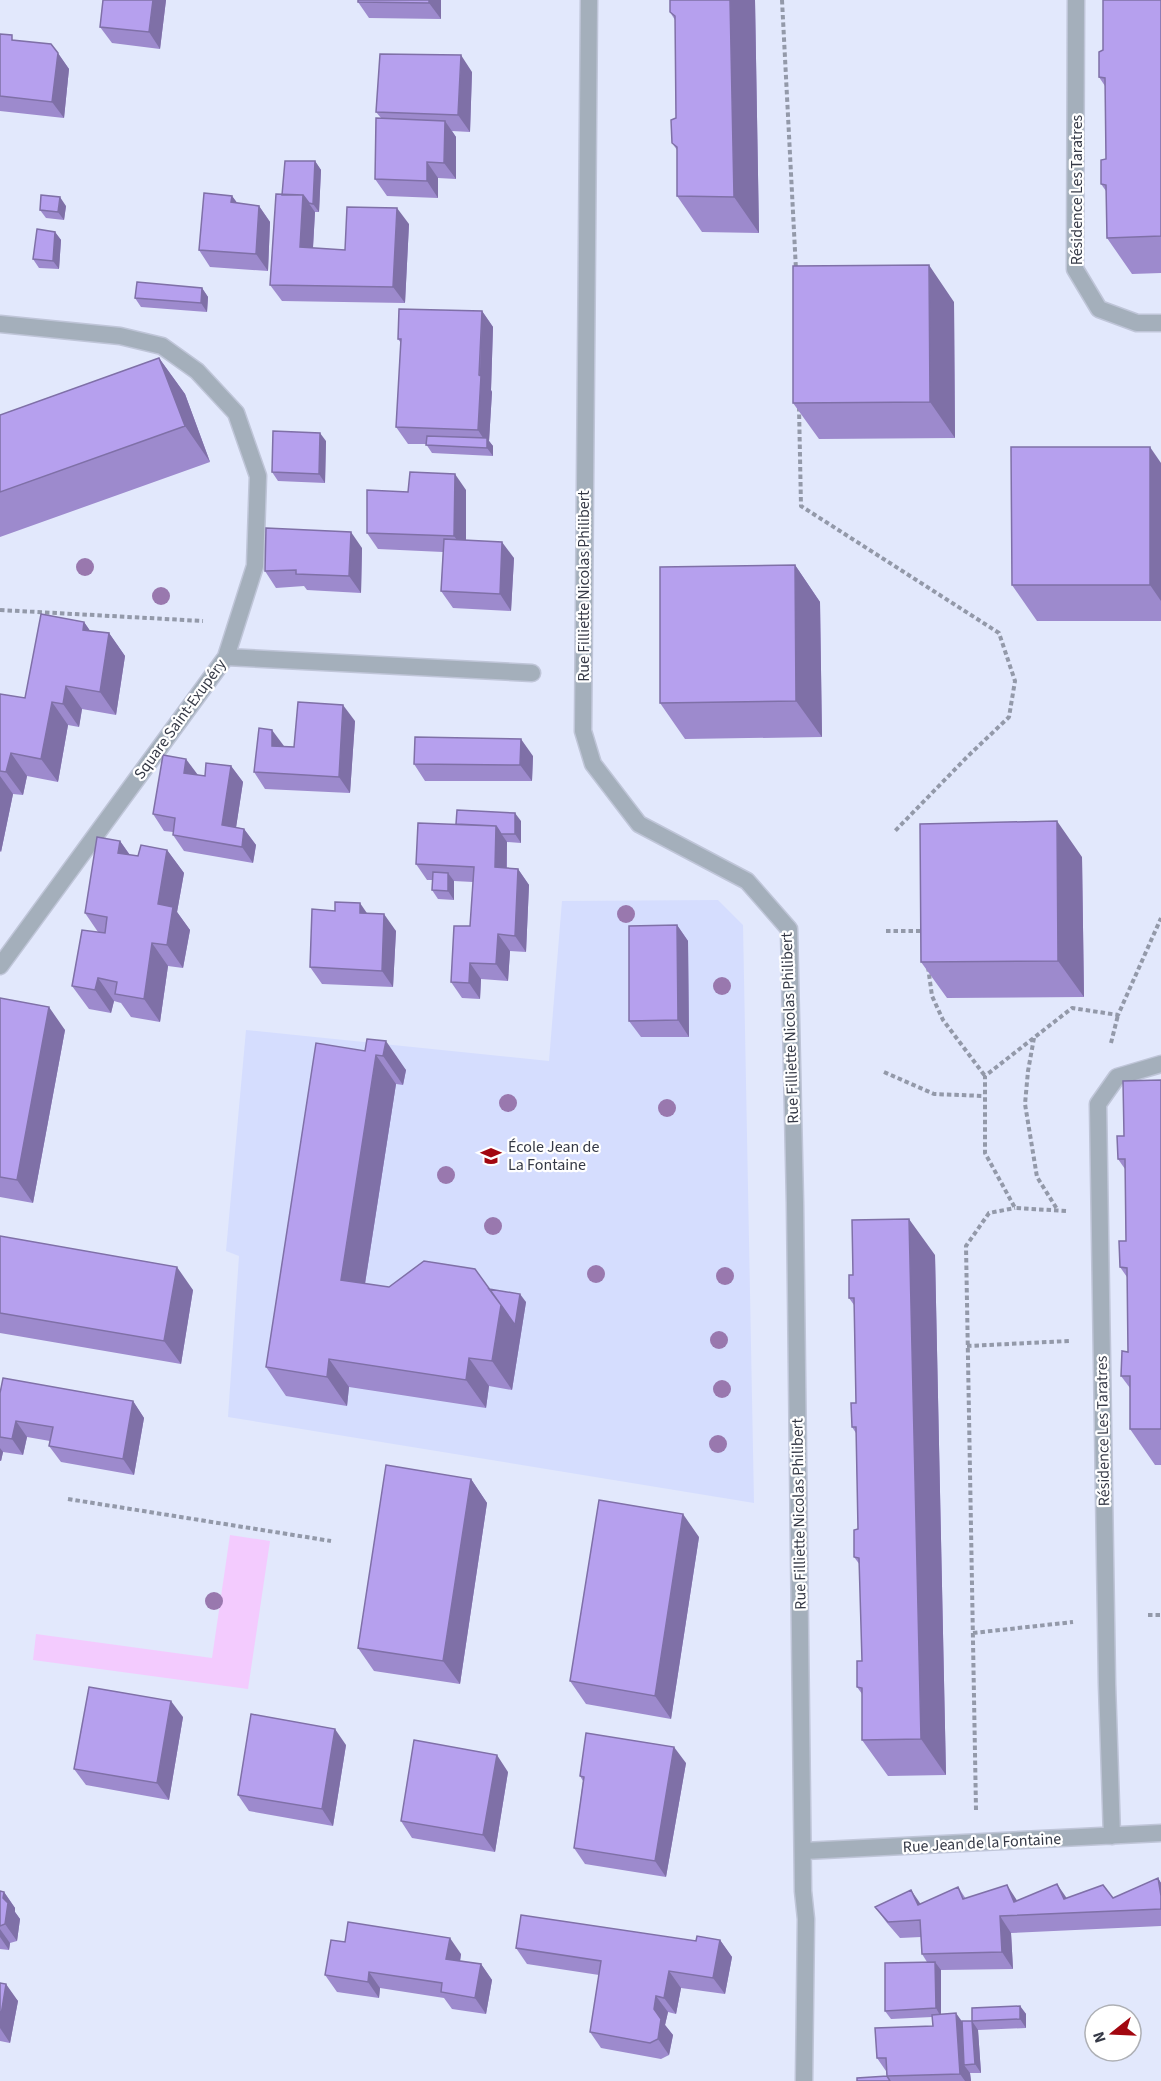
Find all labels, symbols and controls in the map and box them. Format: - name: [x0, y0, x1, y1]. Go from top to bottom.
- street label: Résidence Les Taratres: [1066, 114, 1088, 265]
- street label: Rue Filliette Nicolas Philibert: [573, 490, 595, 682]
- street label: Square Saint-Exupéry: [129, 654, 232, 784]
- street label: Rue Filliette Nicolas Philibert: [776, 931, 804, 1124]
- place label: École Jean de La Fontaine: [508, 1136, 599, 1176]
- school or university icon: École Jean de La Fontaine: [479, 1144, 503, 1168]
- street label: Résidence Les Taratres: [1091, 1355, 1115, 1506]
- street label: Rue Filliette Nicolas Philibert: [786, 1417, 812, 1610]
- street label: Rue Jean de la Fontaine: [902, 1828, 1062, 1858]
- north arrow: [1083, 2003, 1143, 2063]
- text: N: [1088, 2029, 1112, 2046]

